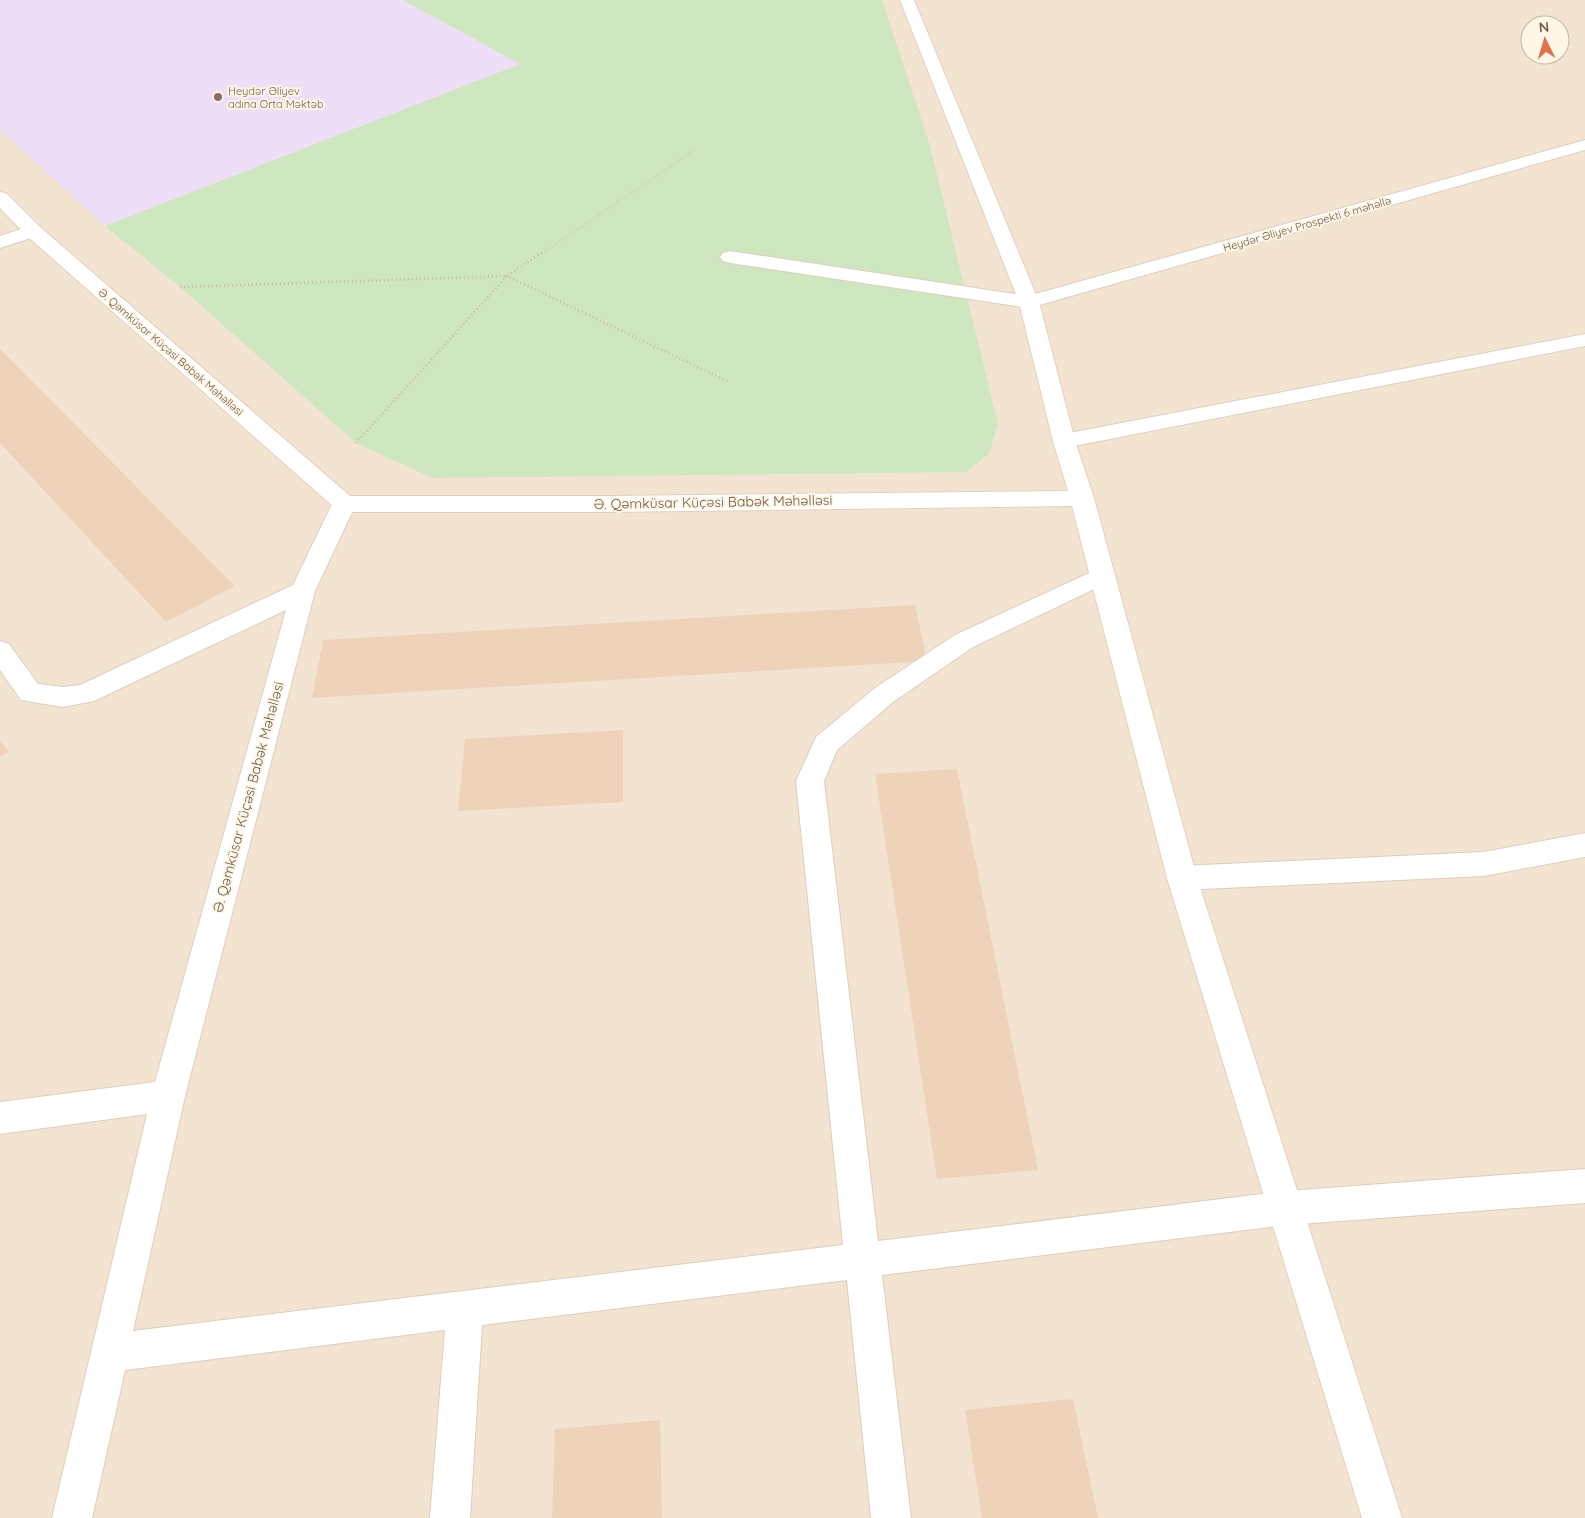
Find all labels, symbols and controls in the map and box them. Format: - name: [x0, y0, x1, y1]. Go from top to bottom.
- north arrow: [1520, 15, 1570, 65]
- text: N: [1538, 18, 1550, 36]
- place label: Heydər Əliyev adına Orta Məktəb: [228, 84, 324, 111]
- marker: Heydər Əliyev adına Orta Məktəb: [212, 91, 224, 103]
- street label: Heydər Əliyev Prospekti 6 məhəllə: [1221, 193, 1393, 255]
- street label: Ə. Qəmküsar Küçəsi Babək Məhəlləsi: [96, 285, 246, 419]
- street label: Ə. Qəmküsar Küçəsi Babək Məhəlləsi: [594, 491, 832, 513]
- street label: Ə. Qəmküsar Küçəsi Babək Məhəlləsi: [208, 679, 288, 915]

